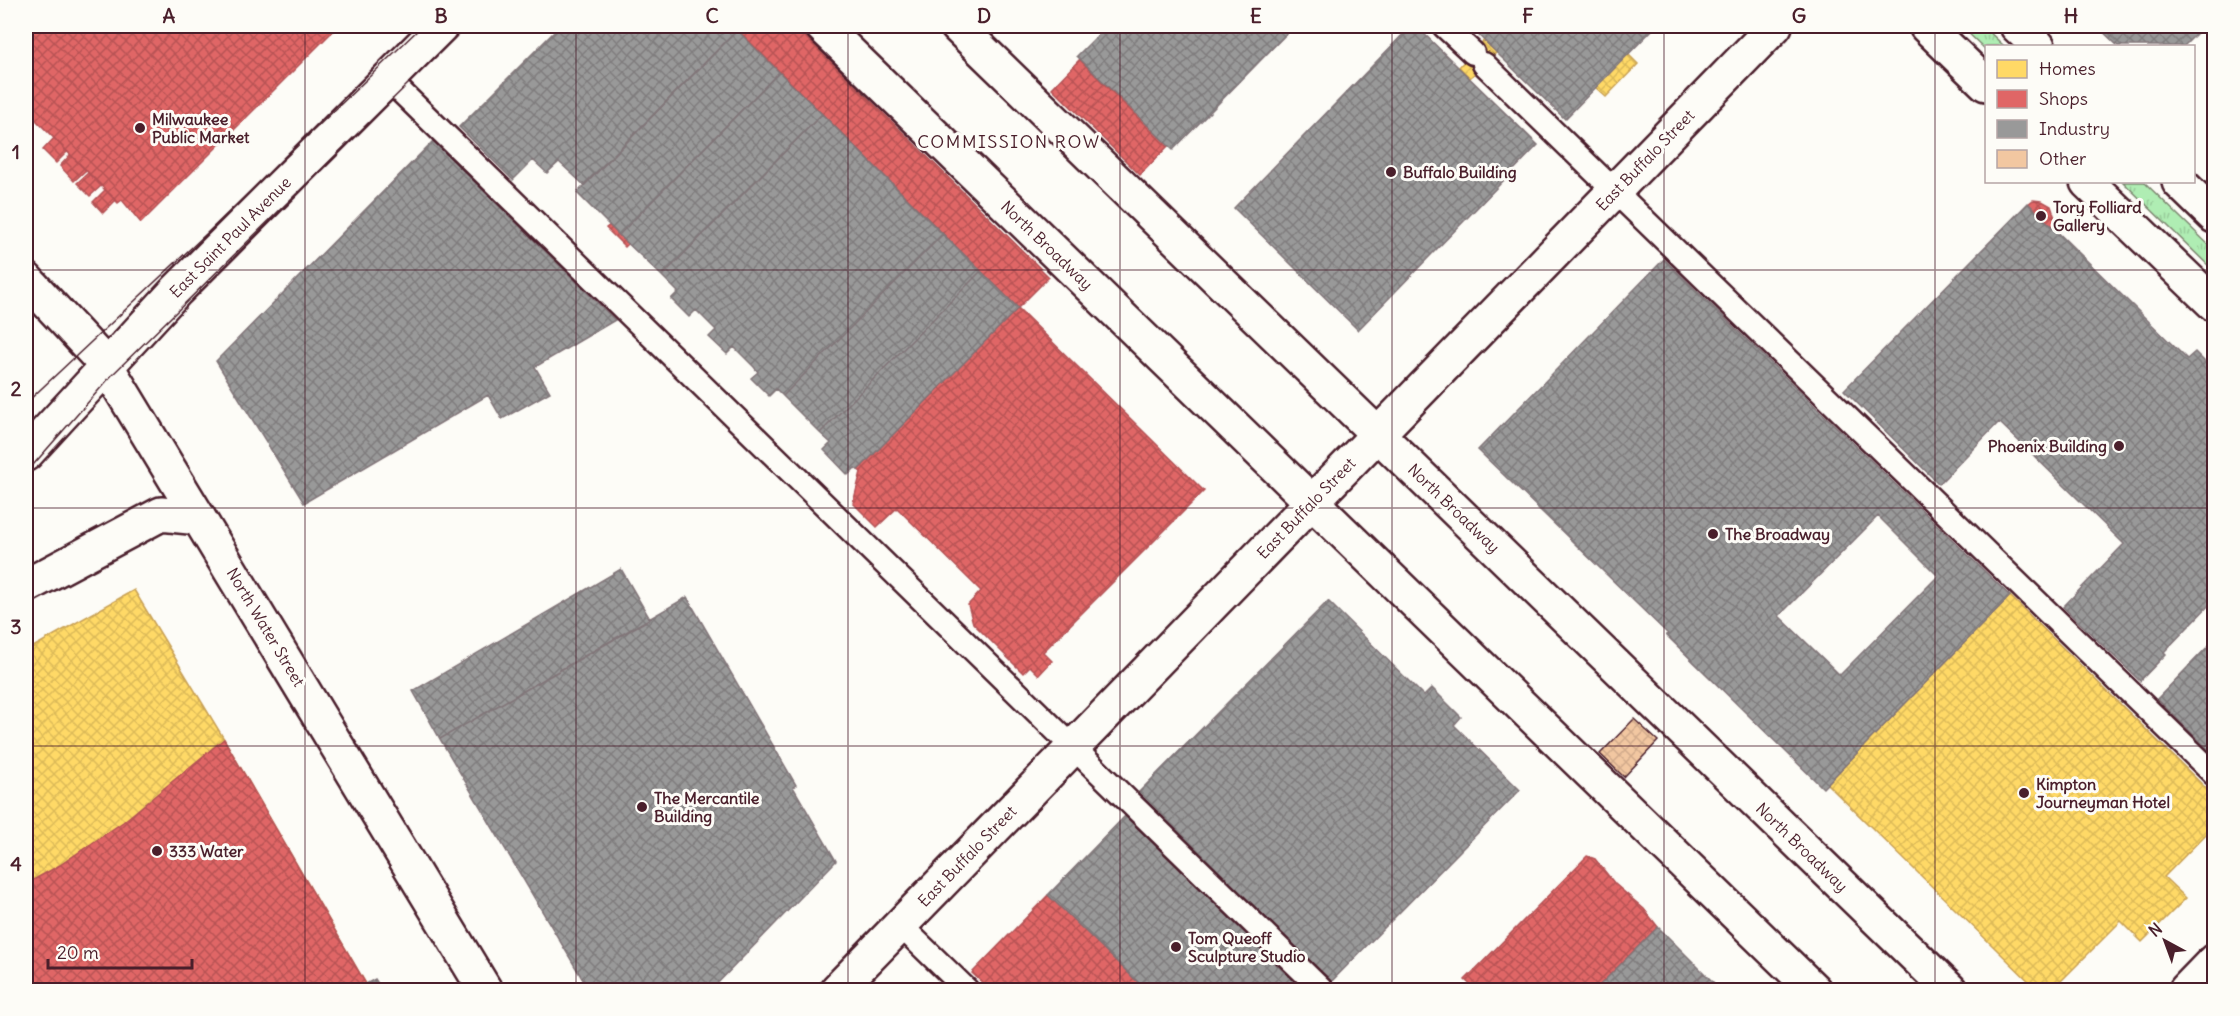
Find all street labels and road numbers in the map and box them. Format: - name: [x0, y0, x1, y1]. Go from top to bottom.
- street label: East Buffalo Street: [1592, 105, 1699, 215]
- street label: East Saint Paul Avenue: [165, 172, 295, 302]
- street label: North Broadway: [997, 196, 1097, 294]
- street label: East Buffalo Street: [1253, 453, 1360, 563]
- street label: North Broadway: [1404, 459, 1504, 557]
- street label: North Water Street: [223, 564, 310, 690]
- street label: North Broadway: [1752, 798, 1852, 896]
- street label: East Buffalo Street: [914, 801, 1021, 911]

